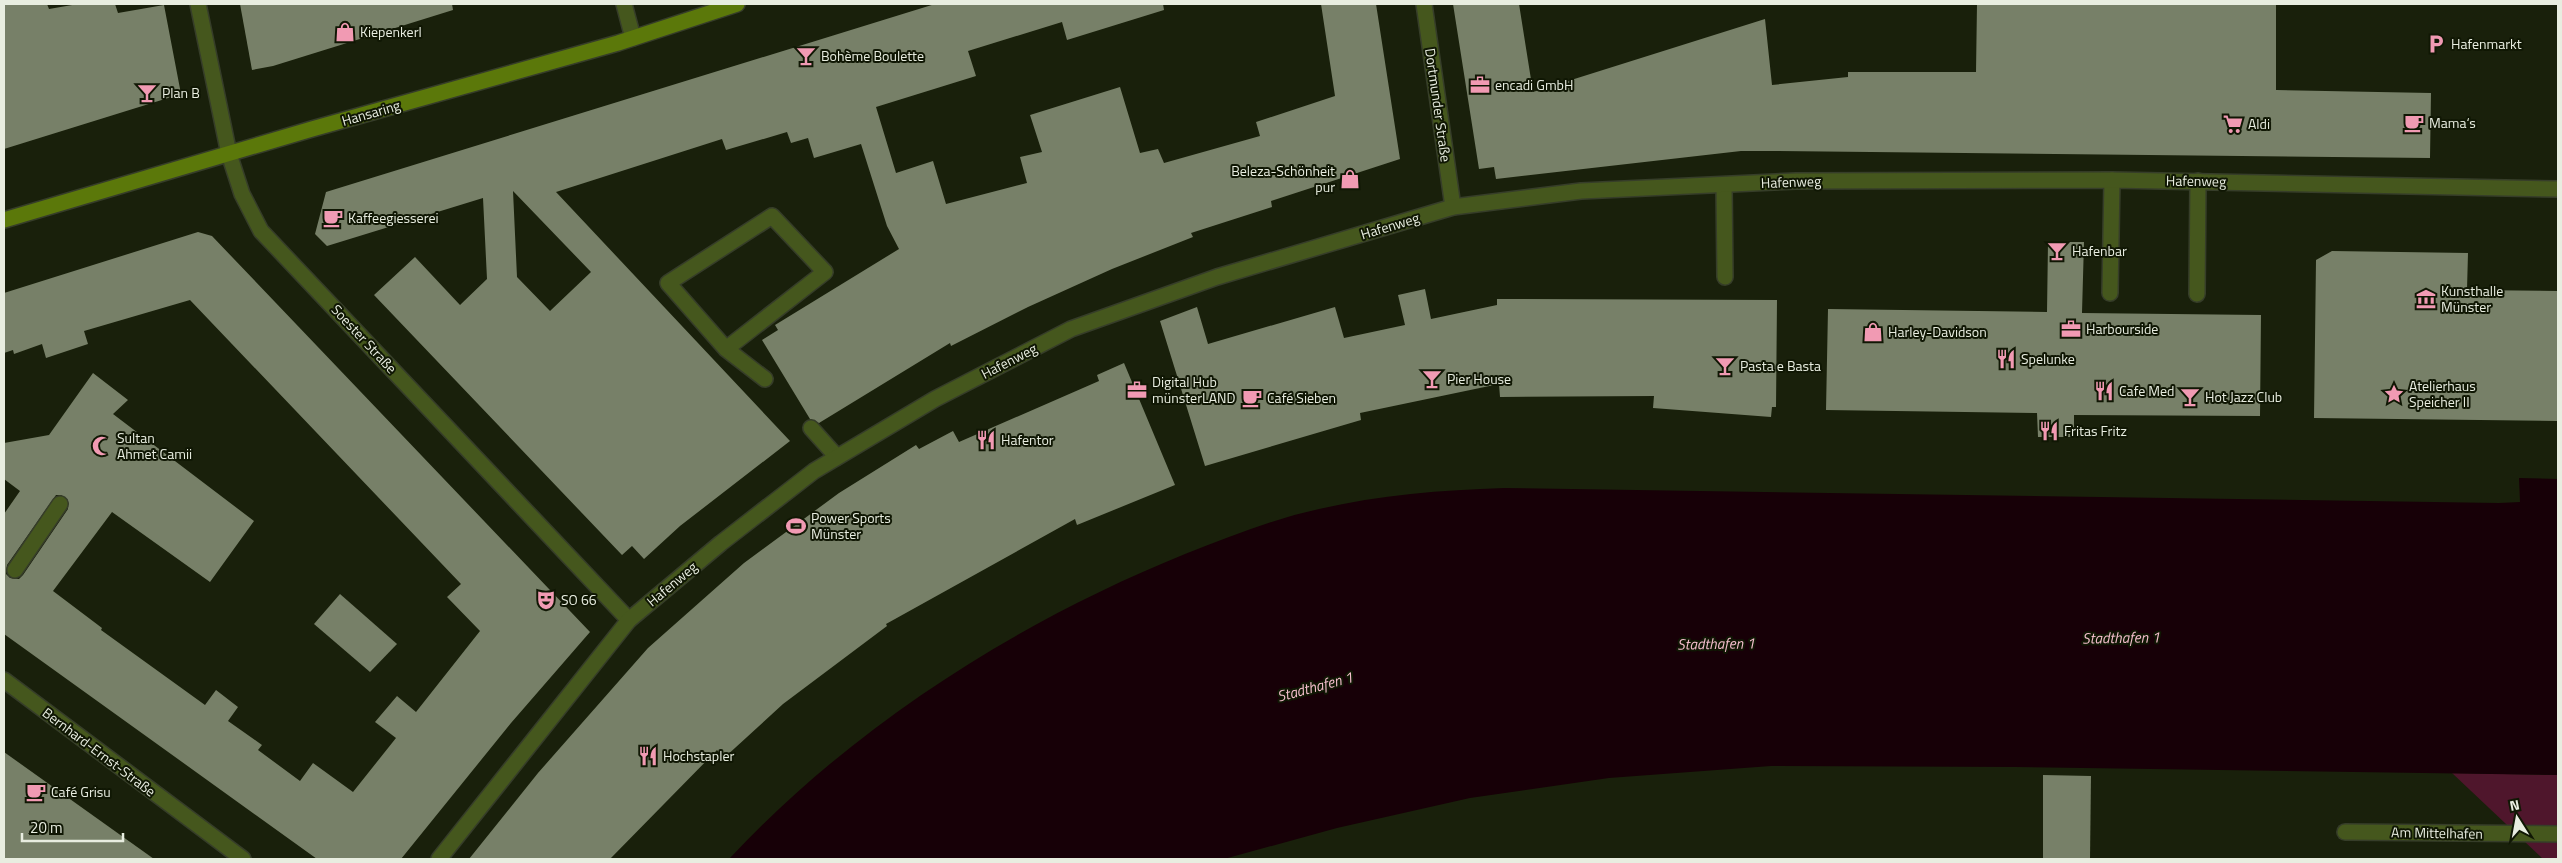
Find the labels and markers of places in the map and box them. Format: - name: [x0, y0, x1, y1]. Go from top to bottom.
- shop icon: Kiepenkerl: [334, 21, 356, 43]
- place label: Kiepenkerl: [360, 21, 422, 42]
- parking icon: Hafenmarkt: [2425, 33, 2447, 55]
- place label: Hafenmarkt: [2451, 33, 2522, 54]
- bar icon: Bohème Boulette: [795, 45, 817, 67]
- place label: Bohème Boulette: [821, 45, 924, 66]
- office icon: encadi GmbH: [1469, 74, 1491, 96]
- place label: encadi GmbH: [1495, 74, 1573, 95]
- bar icon: Plan B: [136, 82, 158, 104]
- place label: Plan B: [162, 82, 200, 103]
- cafe icon: Mama‘s: [2403, 112, 2425, 134]
- place label: Mama‘s: [2429, 112, 2476, 133]
- supermarket icon: Aldi: [2222, 113, 2244, 135]
- place label: Aldi: [2248, 113, 2270, 134]
- place label: Beleza-Schönheit pur: [1231, 160, 1335, 197]
- shop icon: Beleza-Schönheit pur: [1339, 168, 1361, 190]
- cafe icon: Kaffeegiesserei: [322, 207, 344, 229]
- place label: Kaffeegiesserei: [348, 207, 439, 228]
- bar icon: Hafenbar: [2046, 240, 2068, 262]
- place label: Hafenbar: [2072, 240, 2127, 261]
- place label: Kunsthalle Münster: [2441, 280, 2503, 317]
- museum icon: Kunsthalle Münster: [2415, 288, 2437, 310]
- office icon: Harbourside: [2060, 318, 2082, 340]
- place label: Harbourside: [2086, 318, 2158, 339]
- shop icon: Harley-Davidson: [1862, 321, 1884, 343]
- place label: Harley-Davidson: [1888, 321, 1987, 342]
- restaurant icon: Spelunke: [1995, 348, 2017, 370]
- place label: Spelunke: [2021, 348, 2075, 369]
- bar icon: Pasta e Basta: [1714, 355, 1736, 377]
- place label: Pasta e Basta: [1740, 355, 1821, 376]
- bar icon: Pier House: [1421, 368, 1443, 390]
- place label: Pier House: [1447, 368, 1511, 389]
- place label: Digital Hub münsterLAND: [1152, 371, 1236, 408]
- place label: Atelierhaus Speicher II: [2409, 375, 2476, 412]
- office icon: Digital Hub münsterLAND: [1126, 379, 1148, 401]
- restaurant icon: Cafe Med: [2093, 380, 2115, 402]
- place label: Cafe Med: [2119, 380, 2174, 401]
- place icon: Atelierhaus Speicher II: [2383, 383, 2405, 405]
- bar icon: Hot Jazz Club: [2179, 386, 2201, 408]
- place label: Hot Jazz Club: [2205, 386, 2282, 407]
- cafe icon: Café Sieben: [1241, 387, 1263, 409]
- place label: Café Sieben: [1267, 387, 1336, 408]
- restaurant icon: Fritas Fritz: [2038, 420, 2060, 442]
- place label: Fritas Fritz: [2064, 420, 2127, 441]
- place label: Sultan Ahmet Camii: [117, 427, 192, 464]
- restaurant icon: Hafentor: [975, 429, 997, 451]
- place label: Hafentor: [1001, 429, 1054, 450]
- mosque icon: Sultan Ahmet Camii: [91, 435, 113, 457]
- place label: Power Sports Münster: [811, 507, 891, 544]
- sports icon: Power Sports Münster: [785, 515, 807, 537]
- theatre icon: SO 66: [535, 589, 557, 611]
- place label: SO 66: [561, 589, 597, 610]
- restaurant icon: Hochstapler: [637, 745, 659, 767]
- place label: Hochstapler: [663, 745, 735, 766]
- cafe icon: Café Grisu: [25, 781, 47, 803]
- place label: Café Grisu: [51, 781, 111, 802]

